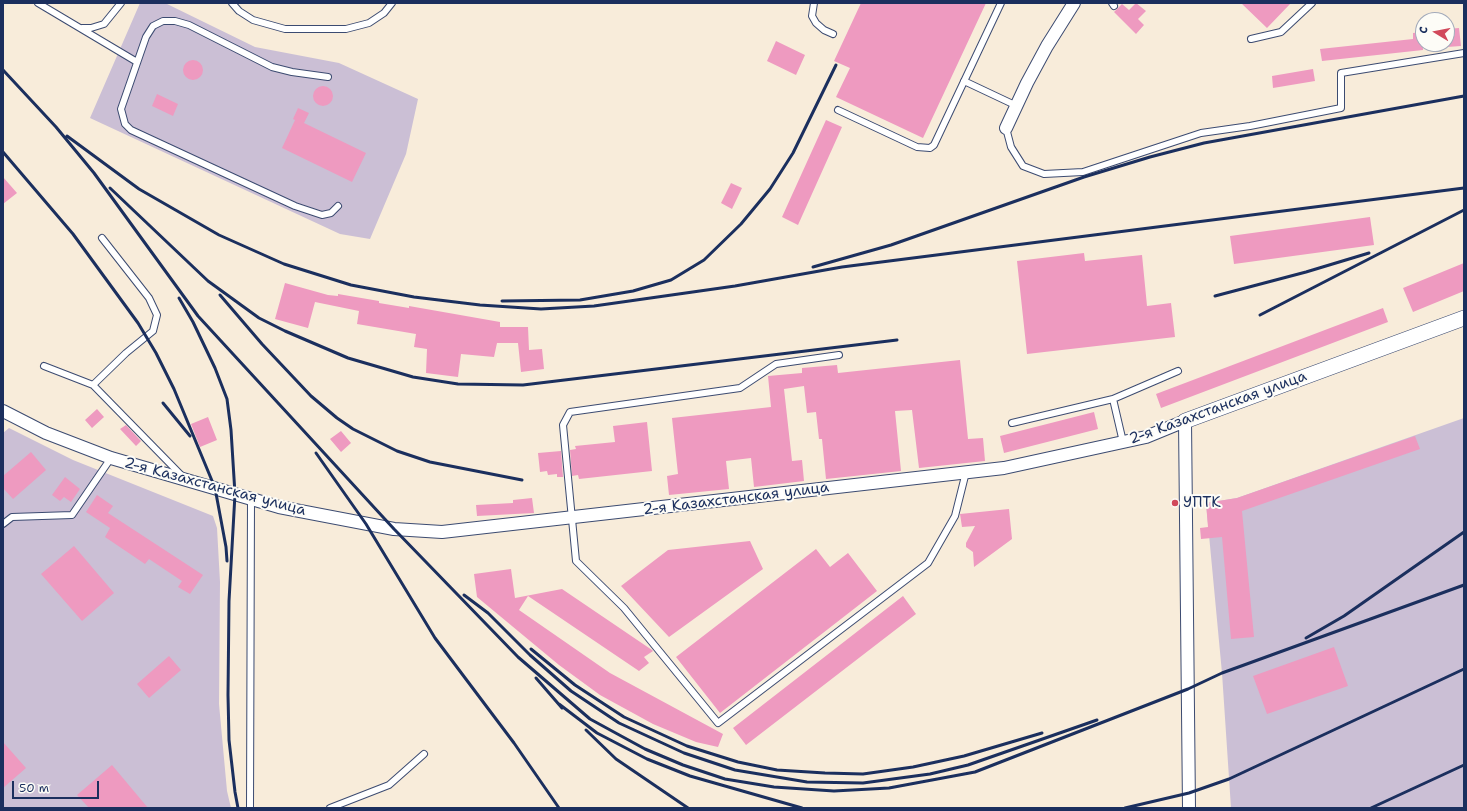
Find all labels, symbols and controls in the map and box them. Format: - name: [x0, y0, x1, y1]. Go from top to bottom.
- north arrow: [1415, 12, 1455, 52]
- text: С: [1416, 25, 1432, 35]
- street label: 2-я Казахстанская улица: [1127, 367, 1309, 449]
- street label: 2-я Казахстанская улица: [122, 454, 308, 520]
- street label: 2-я Казахстанская улица: [642, 479, 830, 519]
- place label: УПТК: [1183, 494, 1221, 512]
- marker: УПТК: [1170, 498, 1180, 508]
- scale bar: [14, 773, 101, 799]
- text: 50 m: [19, 780, 49, 796]

